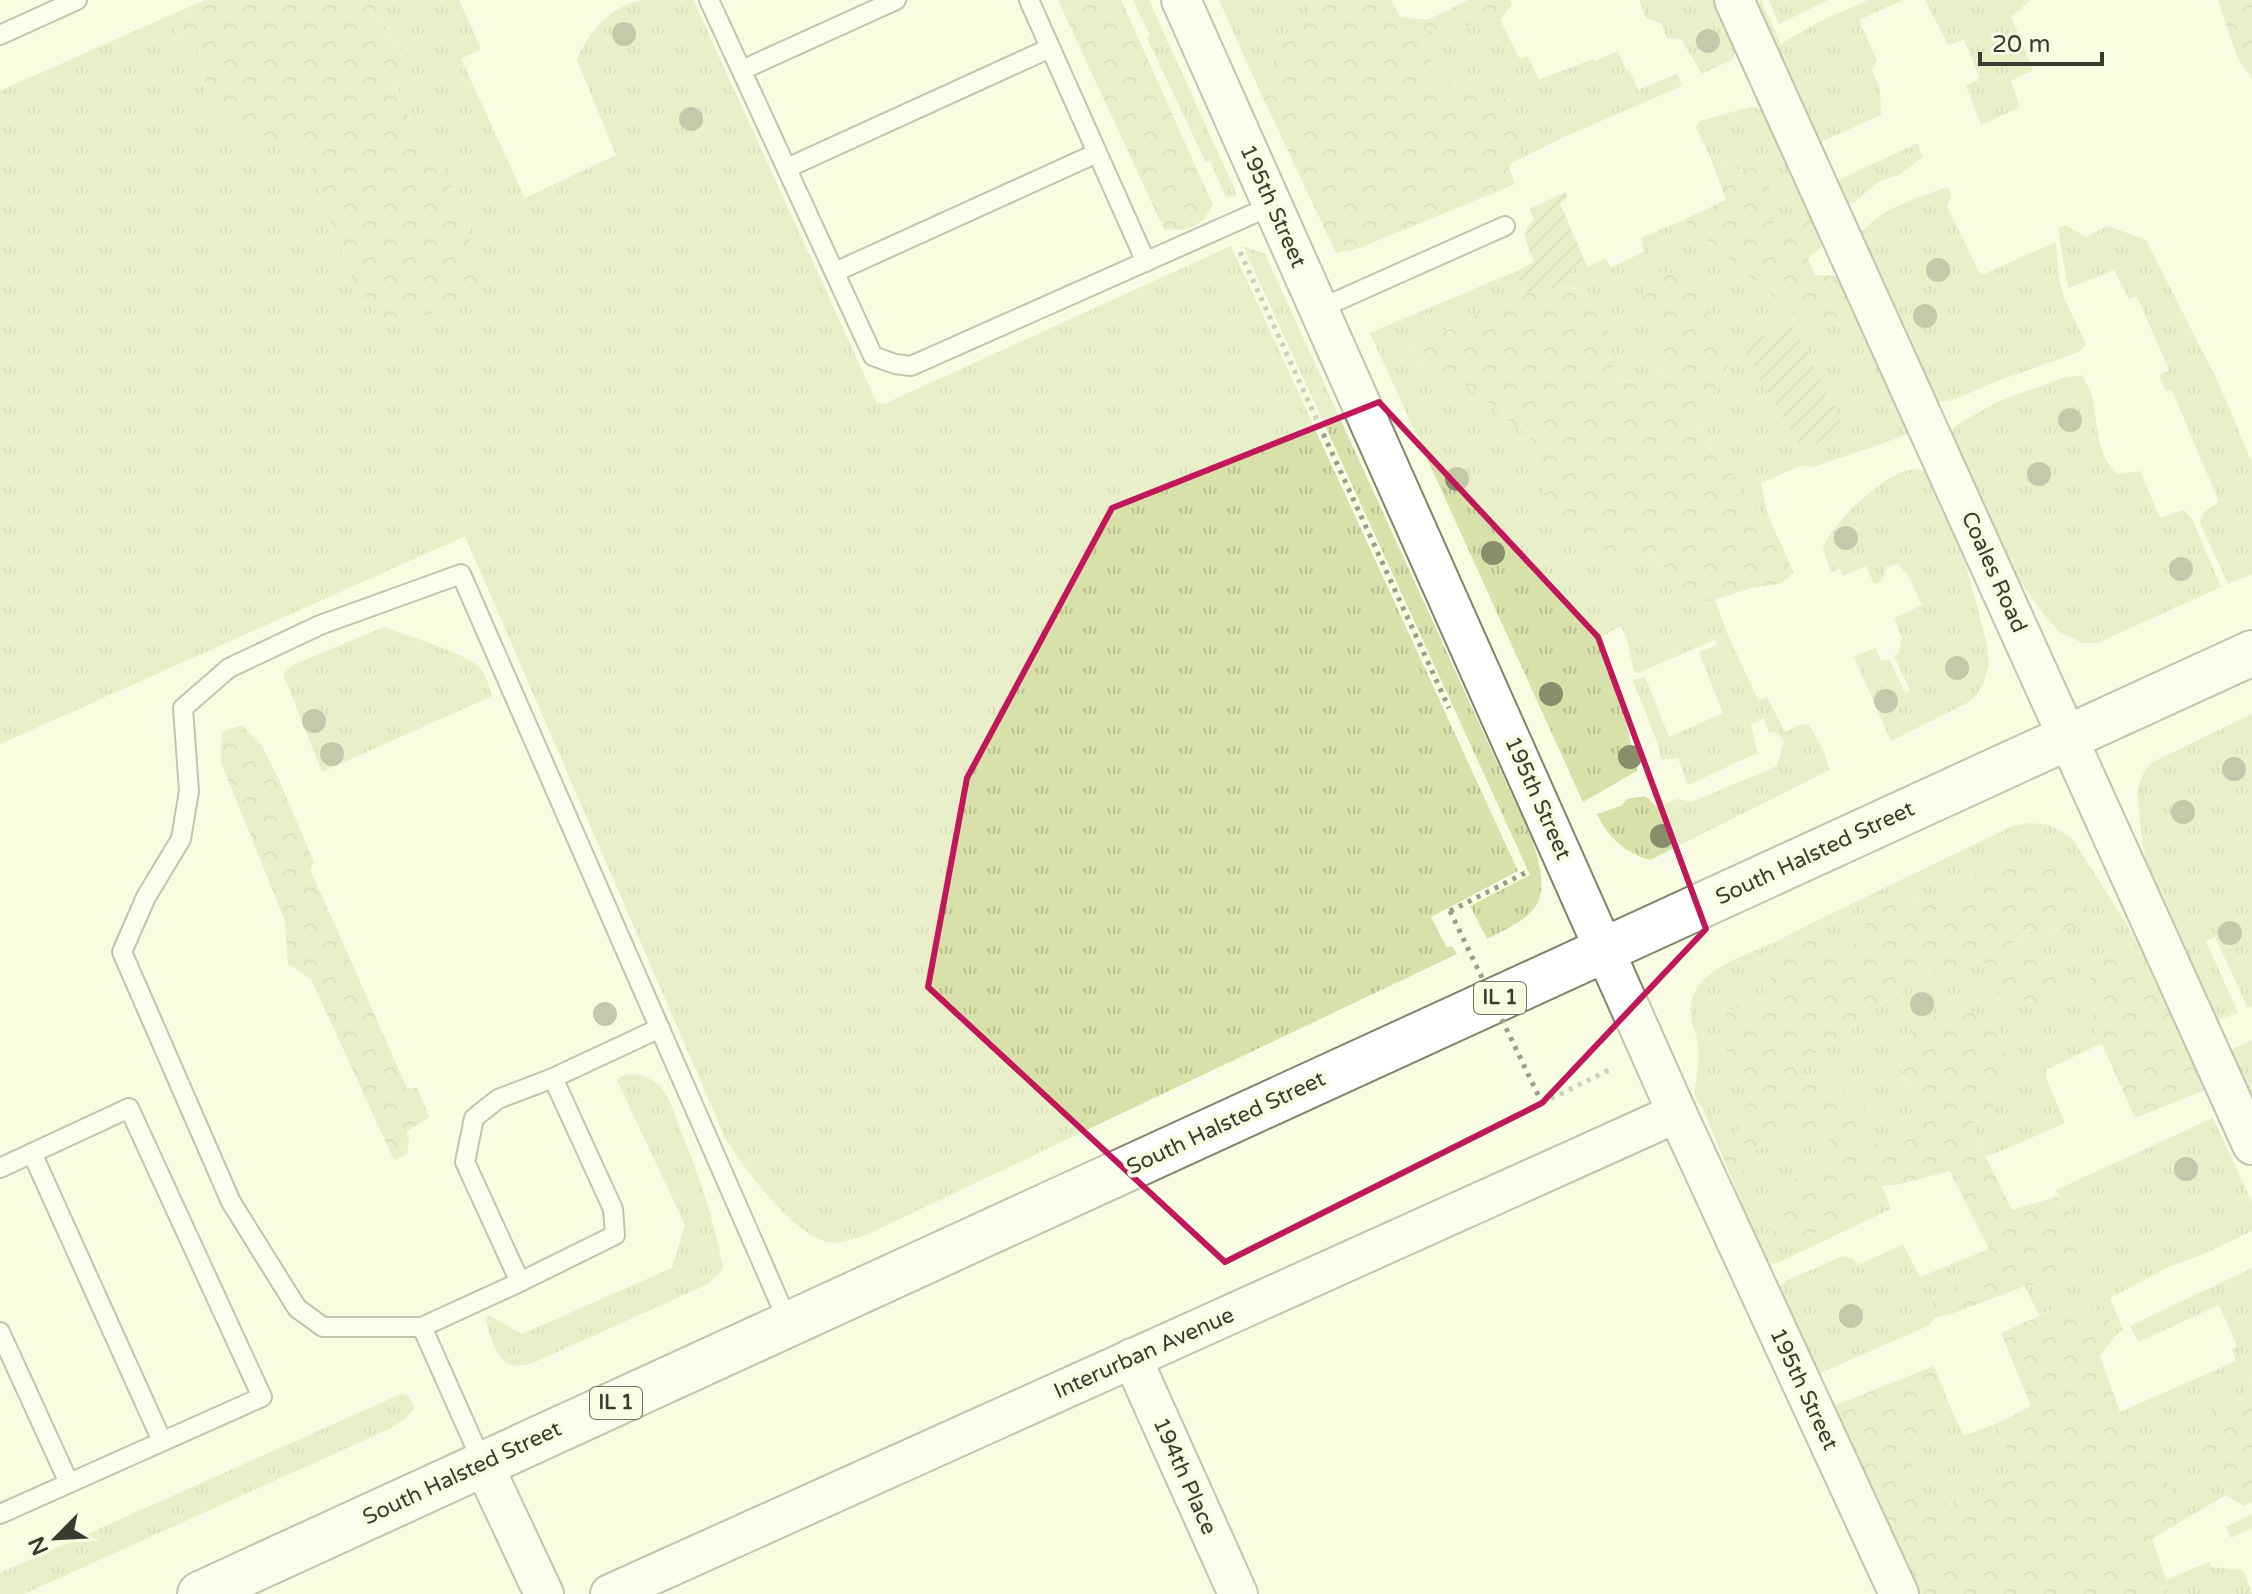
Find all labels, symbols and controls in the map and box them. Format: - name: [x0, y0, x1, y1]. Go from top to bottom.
- scale bar: [1980, 16, 2102, 66]
- text: 20 m: [1992, 30, 2050, 59]
- street label: 195th Street: [1234, 140, 1312, 272]
- street label: Coales Road: [1956, 507, 2032, 637]
- street label: 195th Street: [1499, 732, 1577, 864]
- street label: South Halsted Street: [1712, 796, 1918, 910]
- road number: IL 1: [1474, 982, 1526, 1014]
- street label: South Halsted Street: [1123, 1066, 1329, 1180]
- street label: Interurban Avenue: [1050, 1302, 1238, 1404]
- street label: 195th Street: [1764, 1324, 1844, 1454]
- road number: IL 1: [590, 1387, 642, 1419]
- street label: 194th Place: [1148, 1413, 1222, 1539]
- street label: South Halsted Street: [359, 1416, 565, 1530]
- north arrow: [16, 1498, 96, 1578]
- text: N: [23, 1532, 54, 1559]

